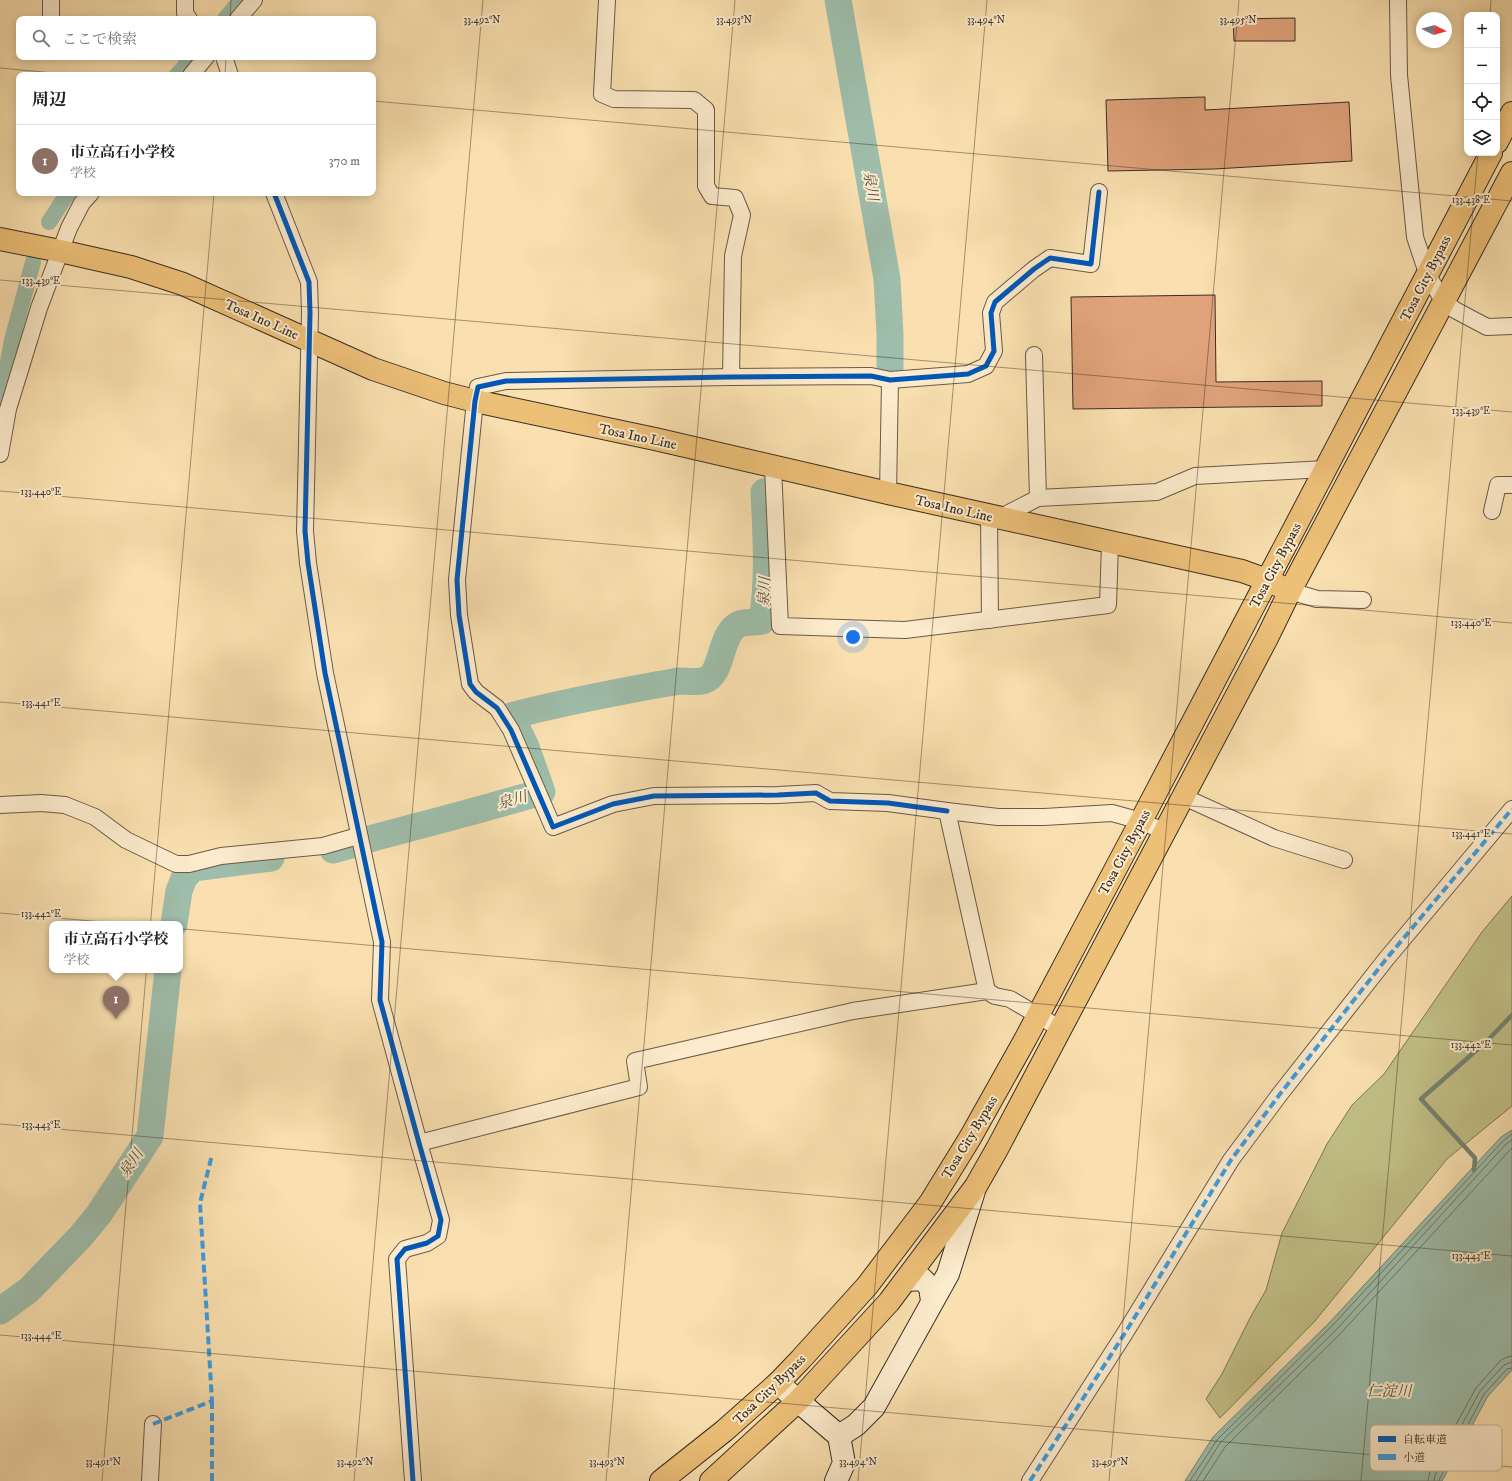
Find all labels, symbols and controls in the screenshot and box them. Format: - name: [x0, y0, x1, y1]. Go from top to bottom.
- north arrow: [1416, 12, 1452, 48]
- map controls: [1464, 12, 1500, 156]
- button: +: [1464, 12, 1500, 48]
- text: 33.492°N: [464, 14, 501, 26]
- text: 33.493°N: [716, 14, 752, 26]
- text: 33.494°N: [967, 14, 1005, 26]
- text: 33.495°N: [1219, 14, 1257, 26]
- search box: [16, 16, 376, 60]
- icon: search: [30, 27, 52, 49]
- text: ここで検索: [62, 30, 137, 49]
- button: −: [1464, 48, 1500, 84]
- button: locate: [1464, 84, 1500, 120]
- text: 周辺: [32, 89, 66, 111]
- button: layers: [1464, 120, 1500, 156]
- text: 市立高石小学校: [70, 143, 175, 162]
- text: 1: [43, 153, 47, 169]
- text: 370 m: [329, 153, 360, 169]
- text: 学校: [70, 165, 96, 181]
- water label: 泉川: [859, 170, 883, 204]
- text: 133.438°E: [1452, 194, 1490, 206]
- street label: Tosa City Bypass: [1396, 232, 1455, 325]
- text: 133.439°E: [22, 275, 60, 287]
- street label: Tosa Ino Line: [222, 296, 302, 344]
- text: 133.439°E: [1452, 405, 1490, 417]
- street label: Tosa Ino Line: [597, 420, 679, 454]
- text: 133.440°E: [21, 486, 61, 498]
- street label: Tosa Ino Line: [913, 491, 995, 527]
- street label: Tosa City Bypass: [1246, 519, 1306, 611]
- water label: 泉川: [754, 575, 775, 608]
- text: 133.440°E: [1451, 617, 1491, 629]
- your location: [843, 627, 863, 647]
- text: 133.441°E: [21, 697, 61, 709]
- water label: 泉川: [495, 787, 531, 814]
- street label: Tosa City Bypass: [1095, 806, 1155, 898]
- text: 133.441°E: [1451, 828, 1491, 840]
- text: 133.442°E: [21, 908, 61, 920]
- popup: [49, 921, 183, 973]
- text: 市立高石小学校: [63, 930, 169, 949]
- text: 学校: [63, 952, 90, 968]
- pin: 1: [103, 986, 129, 1019]
- text: 133.442°E: [1451, 1039, 1491, 1051]
- street label: Tosa City Bypass: [938, 1092, 1002, 1183]
- text: 133.443°E: [21, 1119, 61, 1131]
- water label: 泉川: [115, 1144, 149, 1181]
- text: 133.443°E: [1451, 1250, 1491, 1262]
- text: 133.444°E: [20, 1330, 62, 1342]
- street label: Tosa City Bypass: [730, 1350, 810, 1429]
- water label: 仁淀川: [1366, 1382, 1413, 1401]
- legend: [1370, 1425, 1502, 1471]
- text: 自転車道: [1403, 1433, 1447, 1447]
- text: 小道: [1403, 1451, 1425, 1465]
- text: 33.491°N: [85, 1456, 121, 1468]
- text: 33.492°N: [337, 1456, 374, 1468]
- text: 33.493°N: [589, 1456, 625, 1468]
- text: 33.494°N: [839, 1456, 877, 1468]
- text: 33.495°N: [1091, 1456, 1129, 1468]

